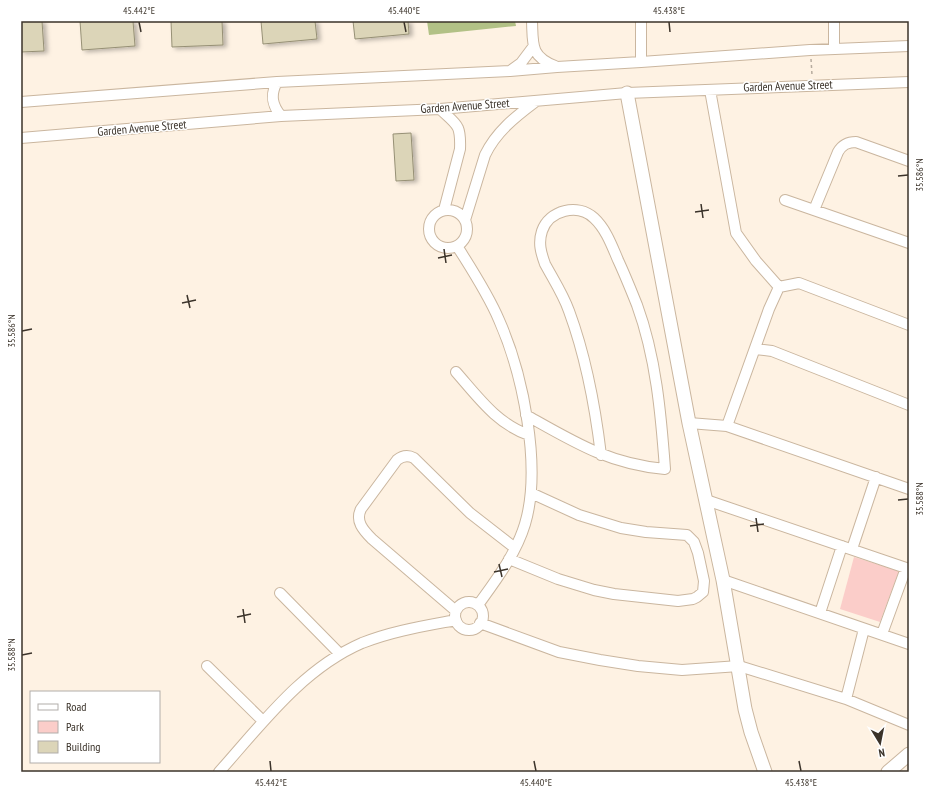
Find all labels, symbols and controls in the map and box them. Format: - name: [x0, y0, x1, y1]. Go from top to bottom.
- text: 45.442°E: [123, 4, 155, 17]
- text: 45.440°E: [388, 4, 420, 17]
- text: 45.438°E: [653, 4, 685, 17]
- street label: Garden Avenue Street: [743, 76, 834, 95]
- street label: Garden Avenue Street: [420, 95, 511, 116]
- street label: Garden Avenue Street: [97, 116, 188, 139]
- text: 35.586°N: [913, 158, 926, 192]
- text: 35.586°N: [5, 314, 18, 348]
- text: 35.588°N: [913, 482, 926, 516]
- text: 35.588°N: [5, 638, 18, 672]
- legend: [30, 691, 160, 763]
- text: Road: [66, 699, 86, 714]
- text: Park: [66, 719, 84, 734]
- north arrow: [860, 723, 900, 763]
- text: Building: [66, 739, 101, 754]
- text: N: [878, 745, 886, 760]
- text: 45.442°E: [255, 776, 287, 789]
- text: 45.440°E: [520, 776, 552, 789]
- text: 45.438°E: [785, 776, 817, 789]

